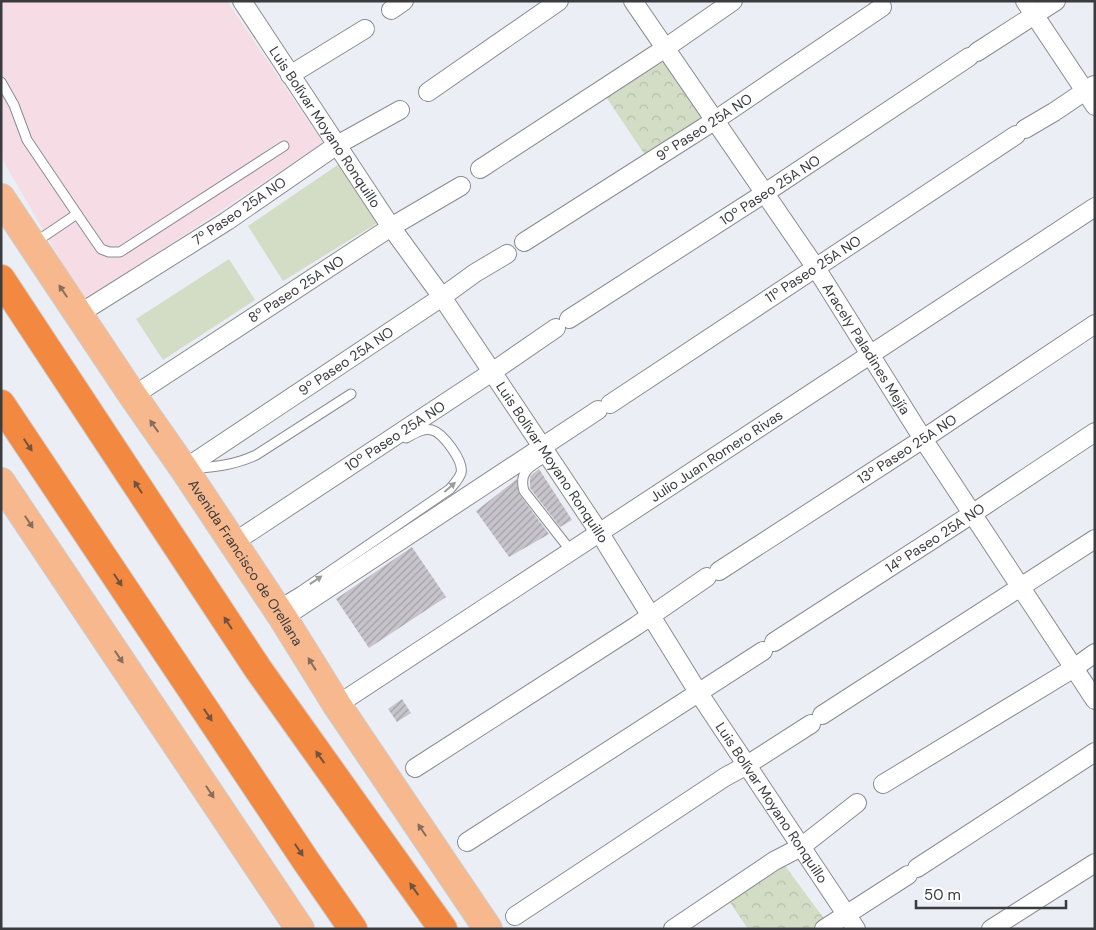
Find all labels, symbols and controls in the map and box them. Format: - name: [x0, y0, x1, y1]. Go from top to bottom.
- street label: Luis Bolívar Moyano Ronquillo: [265, 43, 385, 211]
- street label: 9º Paseo 25A NO: [653, 89, 756, 165]
- street label: 10º Paseo 25A NO: [716, 151, 824, 229]
- street label: 7º Paseo 25A NO: [189, 173, 290, 249]
- street label: 11º Paseo 25A NO: [762, 231, 865, 307]
- street label: 8º Paseo 25A NO: [245, 251, 347, 327]
- street label: Aracely Paladines Mejía: [819, 280, 914, 418]
- one-way arrow: [59, 285, 68, 298]
- street label: 9º Paseo 25A NO: [295, 322, 397, 399]
- street label: Luis Bolívar Moyano Ronquillo: [492, 378, 612, 546]
- street label: 10º Paseo 25A NO: [341, 397, 449, 475]
- street label: Julio Juan Romero Rivas: [647, 406, 786, 506]
- street label: 13º Paseo 25A NO: [854, 410, 960, 488]
- one-way arrow: [149, 419, 159, 433]
- one-way arrow: [23, 438, 33, 451]
- street label: Avenida Francisco de Orellana: [184, 476, 307, 649]
- one-way arrow: [133, 481, 143, 494]
- one-way arrow: [443, 482, 456, 493]
- street label: 14º Paseo 25A NO: [882, 499, 988, 577]
- one-way arrow: [24, 515, 33, 529]
- one-way arrow: [114, 573, 123, 586]
- one-way arrow: [310, 575, 323, 585]
- one-way arrow: [223, 616, 232, 630]
- one-way arrow: [114, 650, 124, 664]
- one-way arrow: [307, 657, 316, 670]
- one-way arrow: [204, 708, 213, 722]
- street label: Luis Bolívar Moyano Ronquillo: [712, 719, 832, 887]
- one-way arrow: [315, 750, 325, 764]
- one-way arrow: [205, 785, 215, 799]
- one-way arrow: [417, 824, 426, 837]
- one-way arrow: [294, 844, 303, 857]
- scale bar: [916, 878, 1066, 910]
- one-way arrow: [409, 882, 419, 896]
- text: 50 m: [924, 885, 961, 905]

